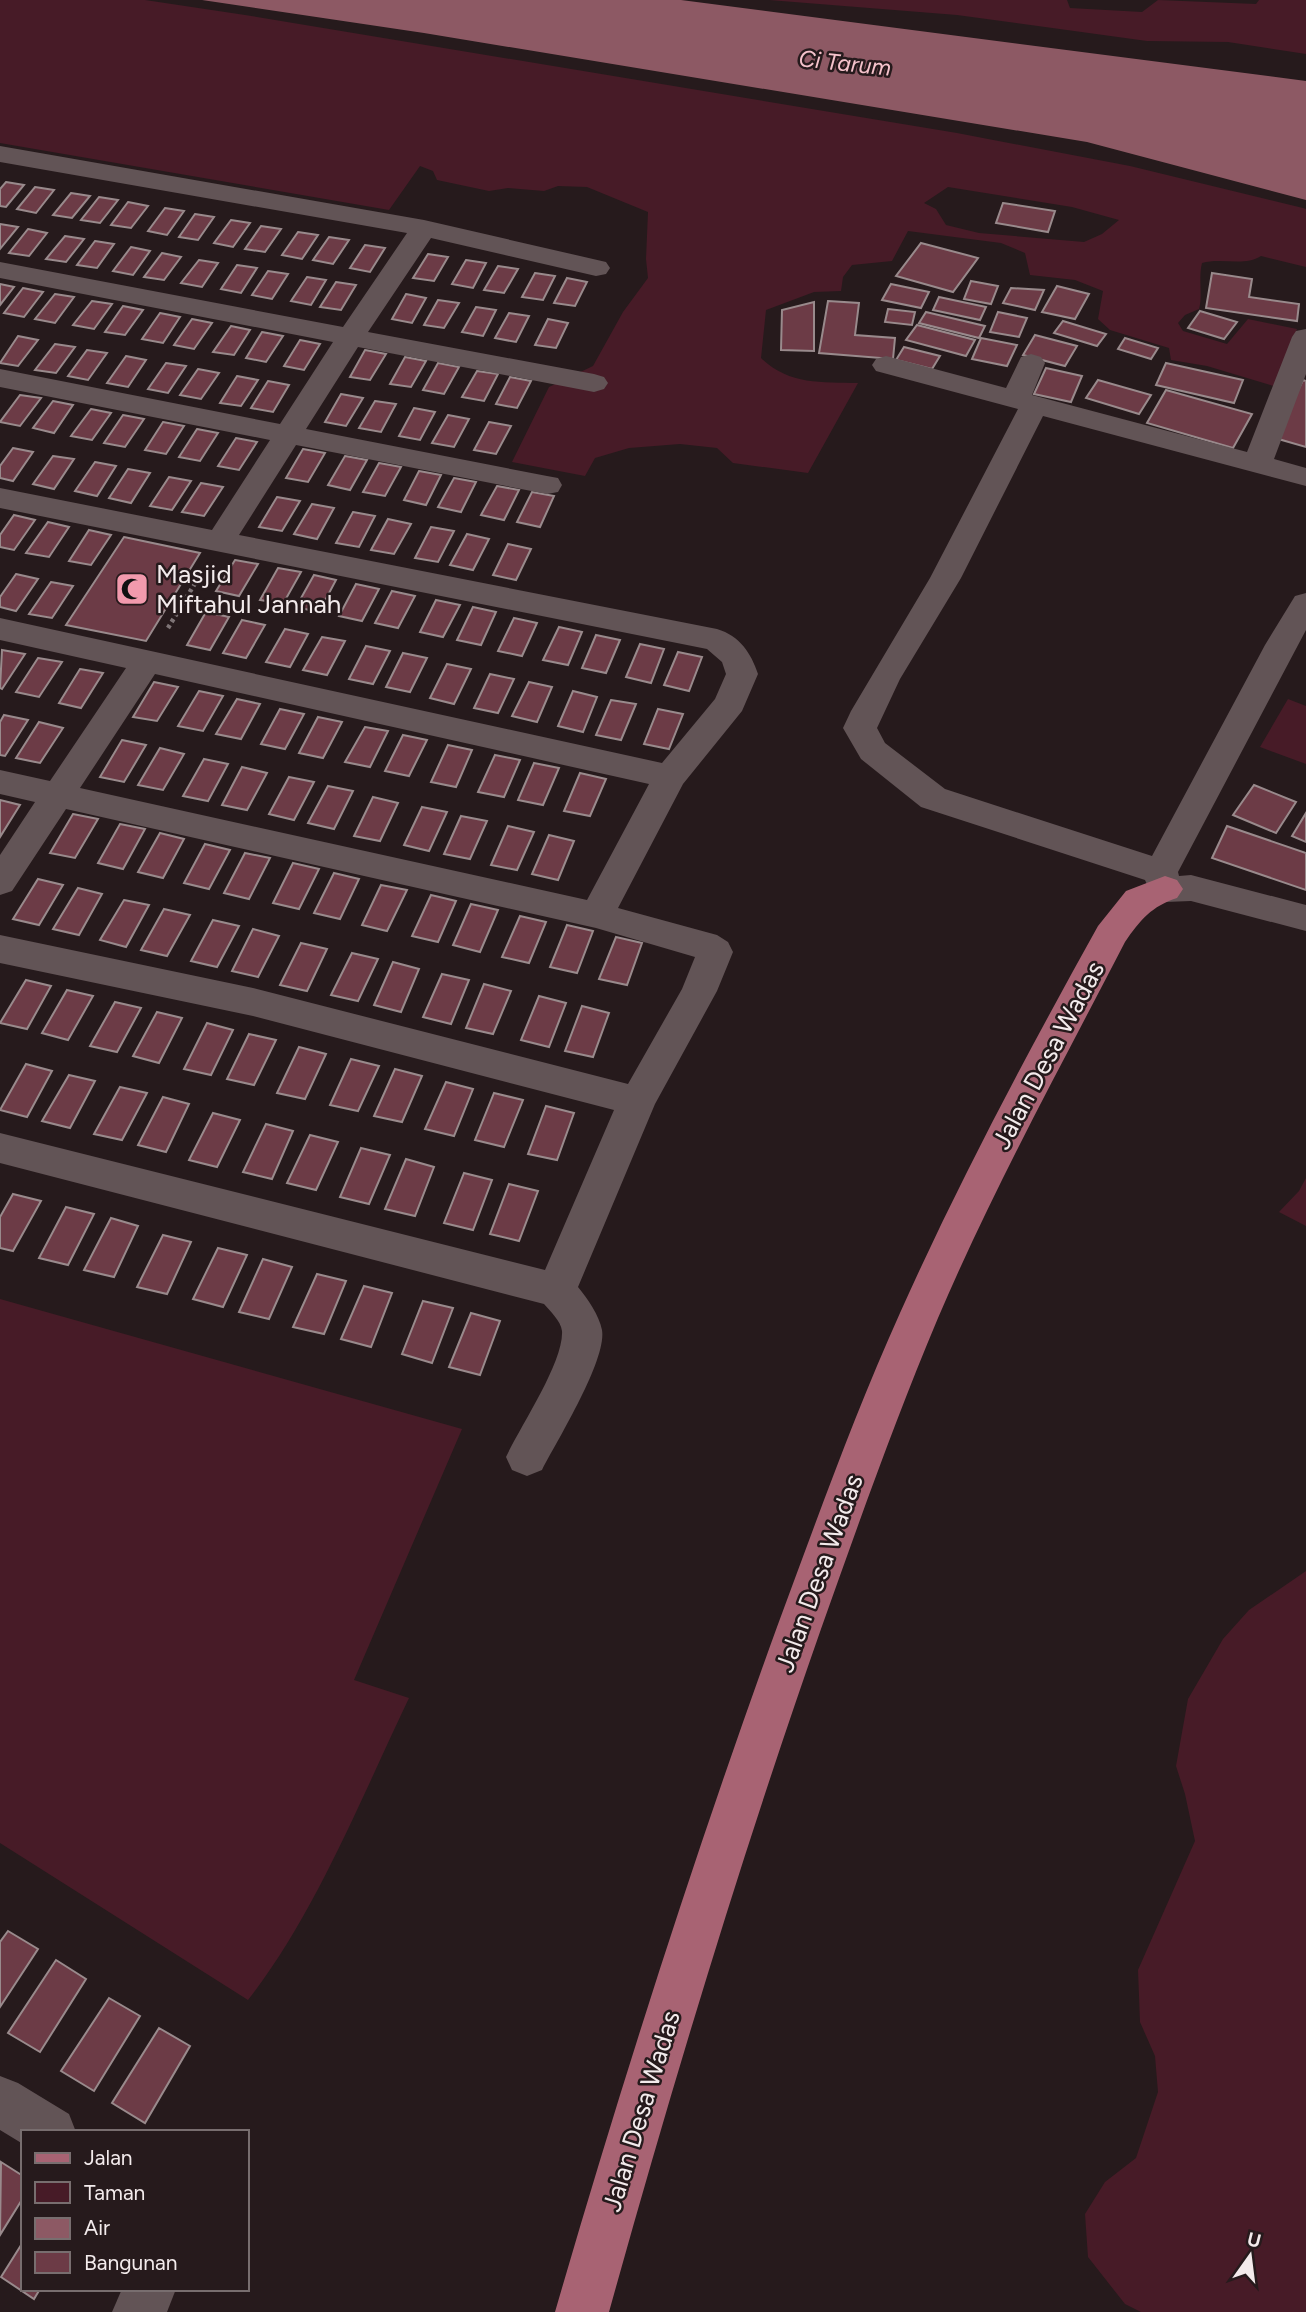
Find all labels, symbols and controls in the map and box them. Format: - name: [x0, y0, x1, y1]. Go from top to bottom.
- water label: Ci Tarum: [797, 44, 893, 82]
- place label: Masjid Miftahul Jannah: [156, 558, 341, 620]
- mosque icon: Masjid Miftahul Jannah: [113, 570, 151, 608]
- street label: Jalan Desa Wadas: [985, 956, 1111, 1154]
- street label: Jalan Desa Wadas: [768, 1470, 870, 1676]
- street label: Jalan Desa Wadas: [595, 2007, 687, 2215]
- legend: [21, 2130, 248, 2291]
- text: Jalan: [84, 2145, 133, 2170]
- text: Taman: [84, 2180, 145, 2205]
- text: Air: [84, 2215, 110, 2240]
- north arrow: [1215, 2221, 1285, 2291]
- text: U: [1245, 2227, 1263, 2253]
- text: Bangunan: [84, 2250, 177, 2275]

